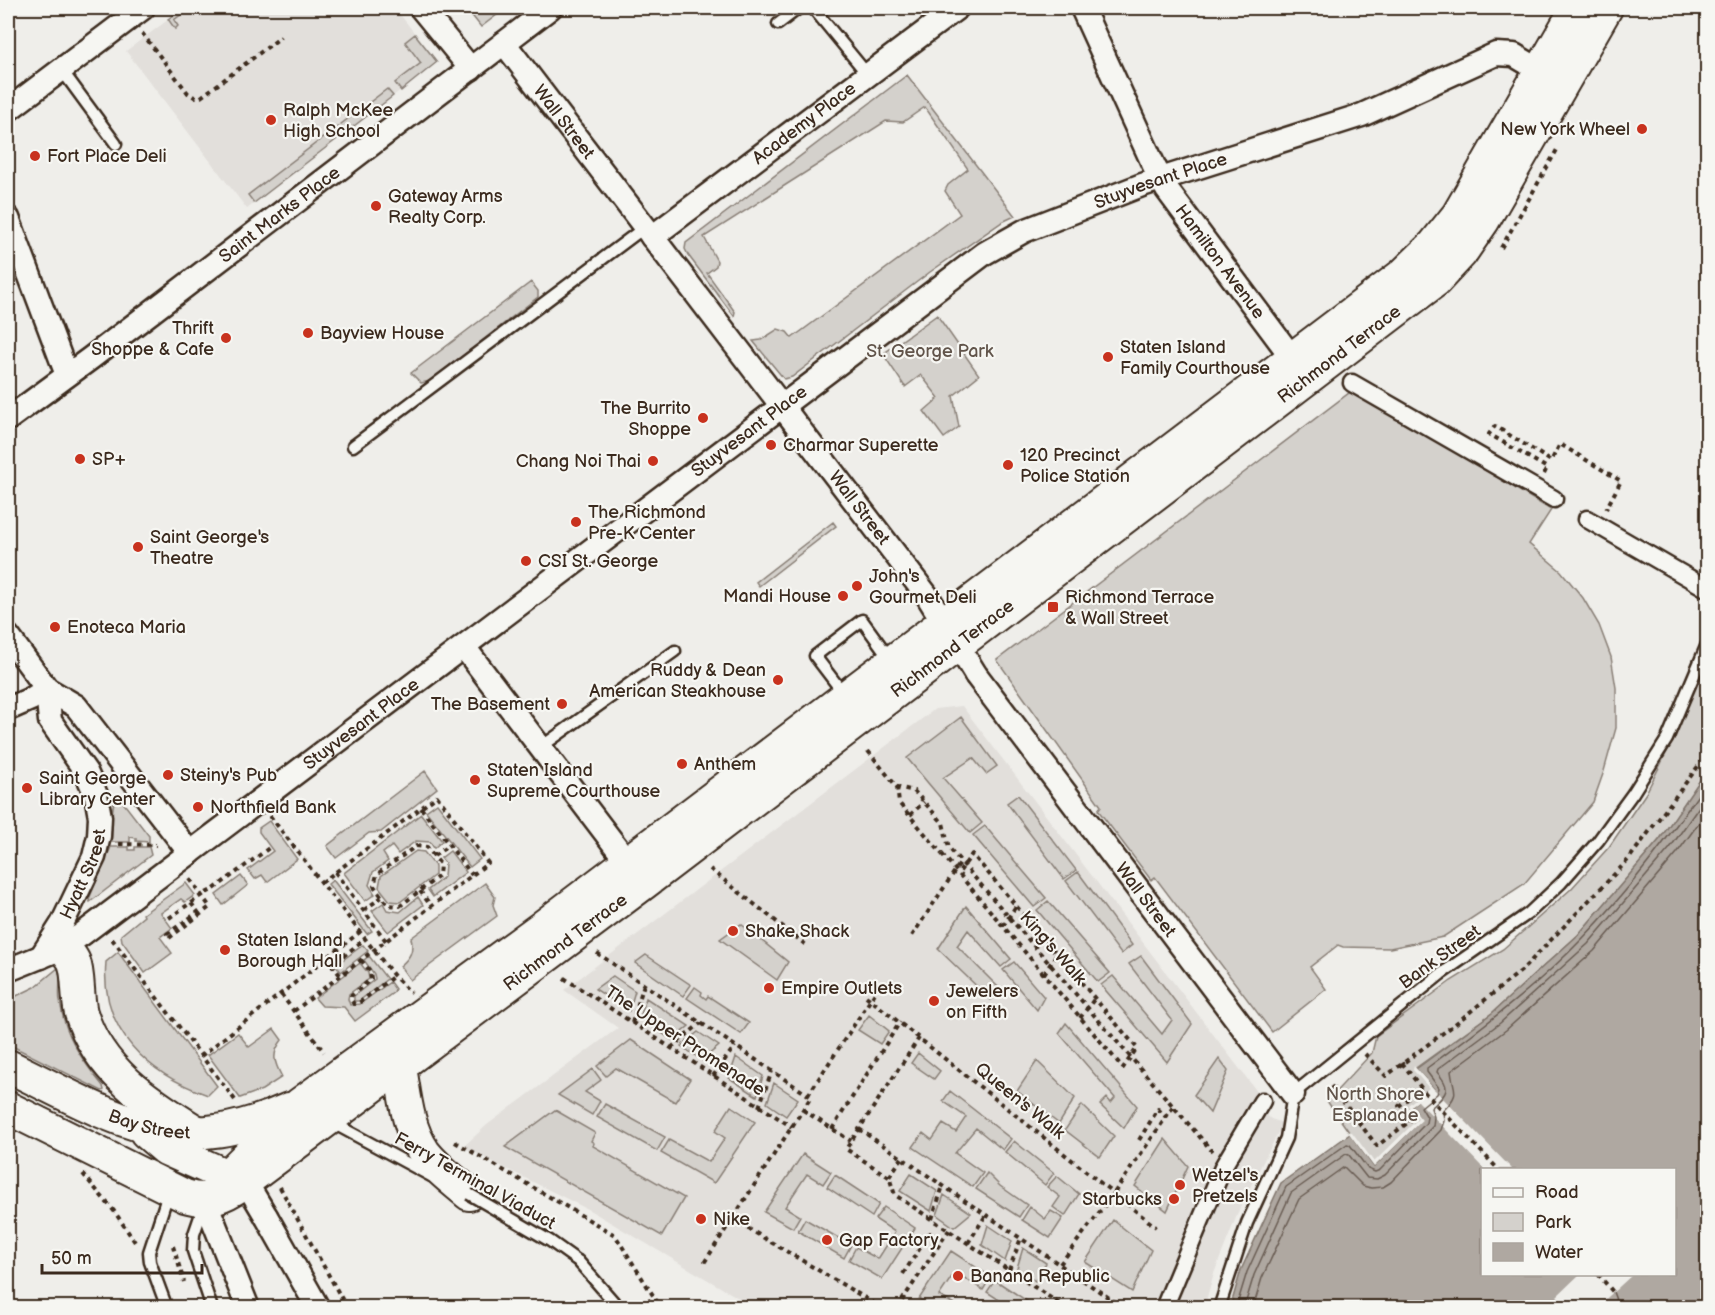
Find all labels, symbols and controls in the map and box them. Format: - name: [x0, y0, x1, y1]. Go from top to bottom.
- street label: Academy Place: [748, 77, 860, 169]
- street label: Wall Street: [529, 80, 599, 163]
- place label: Ralph McKee High School: [283, 100, 393, 142]
- marker: Ralph McKee High School: [264, 113, 278, 127]
- place label: New York Wheel: [1500, 119, 1630, 140]
- marker: New York Wheel: [1635, 122, 1649, 136]
- place label: Fort Place Deli: [47, 146, 167, 167]
- street label: Stuyvesant Place: [1091, 148, 1230, 213]
- marker: Fort Place Deli: [28, 149, 42, 163]
- street label: Saint Marks Place: [215, 161, 344, 267]
- place label: Gateway Arms Realty Corp.: [388, 186, 503, 228]
- marker: Gateway Arms Realty Corp.: [369, 199, 383, 213]
- street label: Hamilton Avenue: [1171, 200, 1270, 323]
- street label: Richmond Terrace: [1273, 300, 1405, 408]
- place label: Thrift Shoppe & Cafe: [91, 318, 214, 360]
- place label: Bayview House: [320, 323, 444, 344]
- marker: Bayview House: [301, 326, 315, 340]
- marker: Thrift Shoppe & Cafe: [219, 331, 233, 345]
- place label: Staten Island Family Courthouse: [1120, 337, 1270, 379]
- park label: St. George Park: [866, 341, 994, 362]
- marker: Staten Island Family Courthouse: [1101, 350, 1115, 364]
- street label: Stuyvesant Place: [687, 381, 811, 481]
- place label: The Burrito Shoppe: [600, 398, 691, 440]
- marker: The Burrito Shoppe: [696, 411, 710, 425]
- place label: Charmar Superette: [783, 435, 939, 456]
- marker: Charmar Superette: [764, 438, 778, 452]
- place label: 120 Precinct Police Station: [1020, 445, 1130, 487]
- place label: SP+: [92, 449, 126, 470]
- place label: Chang Noi Thai: [516, 451, 641, 472]
- marker: SP+: [73, 452, 87, 466]
- marker: Chang Noi Thai: [646, 454, 660, 468]
- marker: 120 Precinct Police Station: [1001, 458, 1015, 472]
- street label: Wall Street: [825, 466, 895, 549]
- place label: The Richmond Pre-K Center: [588, 502, 706, 544]
- marker: The Richmond Pre-K Center: [569, 515, 583, 529]
- place label: Saint George's Theatre: [150, 527, 269, 569]
- marker: Saint George's Theatre: [131, 540, 145, 554]
- place label: CSI St. George: [538, 551, 659, 572]
- marker: CSI St. George: [519, 554, 533, 568]
- place label: John's Gourmet Deli: [869, 566, 977, 608]
- marker: John's Gourmet Deli: [850, 579, 864, 593]
- place label: Mandi House: [723, 586, 831, 607]
- place label: Richmond Terrace & Wall Street: [1065, 587, 1214, 629]
- marker: Mandi House: [836, 589, 850, 603]
- street label: Richmond Terrace: [887, 595, 1018, 702]
- marker: Richmond Terrace & Wall Street: [1046, 600, 1060, 614]
- place label: Enoteca Maria: [67, 617, 186, 638]
- marker: Enoteca Maria: [48, 620, 62, 634]
- place label: Ruddy & Dean American Steakhouse: [589, 660, 766, 702]
- street label: Stuyvesant Place: [299, 673, 423, 774]
- marker: Ruddy & Dean American Steakhouse: [771, 673, 785, 687]
- place label: The Basement: [431, 694, 550, 715]
- marker: The Basement: [555, 697, 569, 711]
- place label: Anthem: [694, 754, 756, 775]
- marker: Anthem: [675, 757, 689, 771]
- place label: Staten Island Supreme Courthouse: [487, 760, 661, 802]
- place label: Steiny's Pub: [180, 765, 277, 786]
- place label: Saint George Library Center: [39, 768, 156, 810]
- marker: Steiny's Pub: [161, 768, 175, 782]
- marker: Staten Island Supreme Courthouse: [468, 773, 482, 787]
- marker: Saint George Library Center: [20, 781, 34, 795]
- place label: Northfield Bank: [210, 797, 336, 818]
- marker: Northfield Bank: [191, 800, 205, 814]
- street label: Hyatt Street: [55, 828, 110, 922]
- street label: Wall Street: [1111, 858, 1181, 941]
- street label: Richmond Terrace: [499, 889, 631, 995]
- street label: King's Walk: [1015, 907, 1091, 989]
- street label: Bank Street: [1395, 920, 1485, 994]
- place label: Shake Shack: [745, 921, 849, 942]
- marker: Shake Shack: [726, 924, 740, 938]
- place label: Staten Island Borough Hall: [237, 930, 343, 972]
- marker: Staten Island Borough Hall: [218, 943, 232, 957]
- place label: Empire Outlets: [781, 978, 902, 999]
- street label: The Upper Promenade: [601, 981, 769, 1101]
- marker: Empire Outlets: [762, 981, 776, 995]
- place label: Jewelers on Fifth: [946, 981, 1018, 1023]
- marker: Jewelers on Fifth: [927, 994, 941, 1008]
- street label: Queen's Walk: [971, 1058, 1069, 1144]
- park label: North Shore Esplanade: [1326, 1084, 1424, 1126]
- street label: Bay Street: [105, 1105, 191, 1143]
- street label: Ferry Terminal Viaduct: [391, 1128, 560, 1234]
- place label: Wetzel's Pretzels: [1192, 1165, 1258, 1207]
- legend: [1481, 1168, 1676, 1276]
- marker: Wetzel's Pretzels: [1173, 1178, 1187, 1192]
- text: Road: [1535, 1182, 1579, 1203]
- place label: Starbucks: [1082, 1189, 1162, 1210]
- marker: Starbucks: [1167, 1192, 1181, 1206]
- place label: Nike: [713, 1209, 750, 1230]
- marker: Nike: [694, 1212, 708, 1226]
- text: Park: [1535, 1212, 1571, 1233]
- place label: Gap Factory: [839, 1230, 940, 1251]
- marker: Gap Factory: [820, 1233, 834, 1247]
- scale bar: [42, 1237, 202, 1275]
- text: Water: [1535, 1242, 1583, 1263]
- text: 50 m: [51, 1248, 92, 1269]
- place label: Banana Republic: [970, 1266, 1110, 1287]
- marker: Banana Republic: [951, 1269, 965, 1283]

